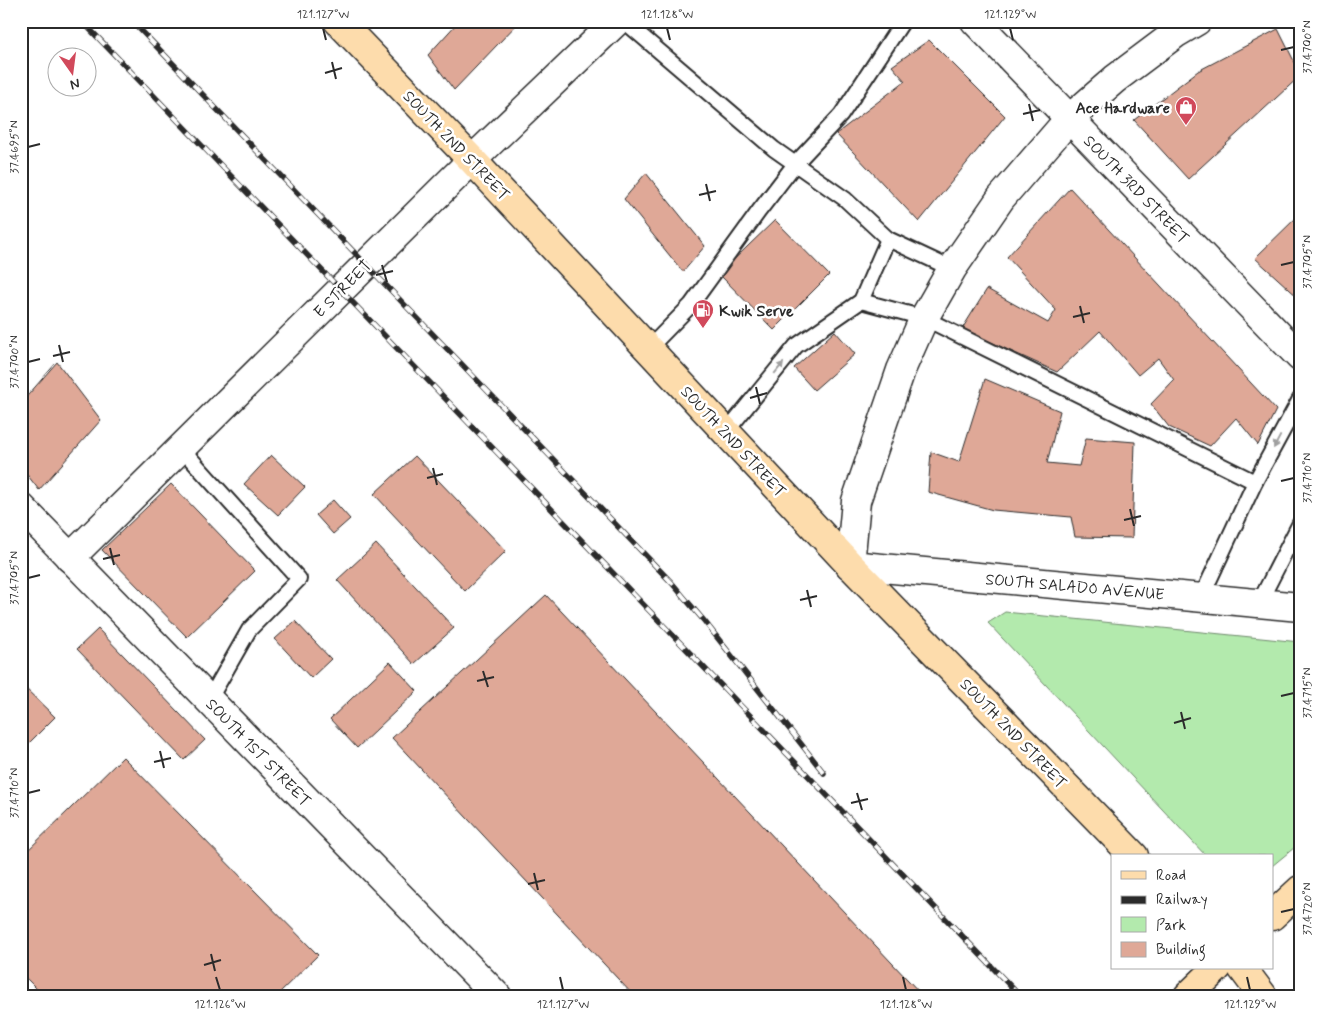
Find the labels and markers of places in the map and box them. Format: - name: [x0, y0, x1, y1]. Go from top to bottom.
- shop icon: Ace Hardware: [1174, 95, 1198, 126]
- place label: Ace Hardware: [1075, 98, 1170, 119]
- fuel station icon: Kwik Serve: [691, 298, 715, 329]
- place label: Kwik Serve: [719, 301, 794, 322]

